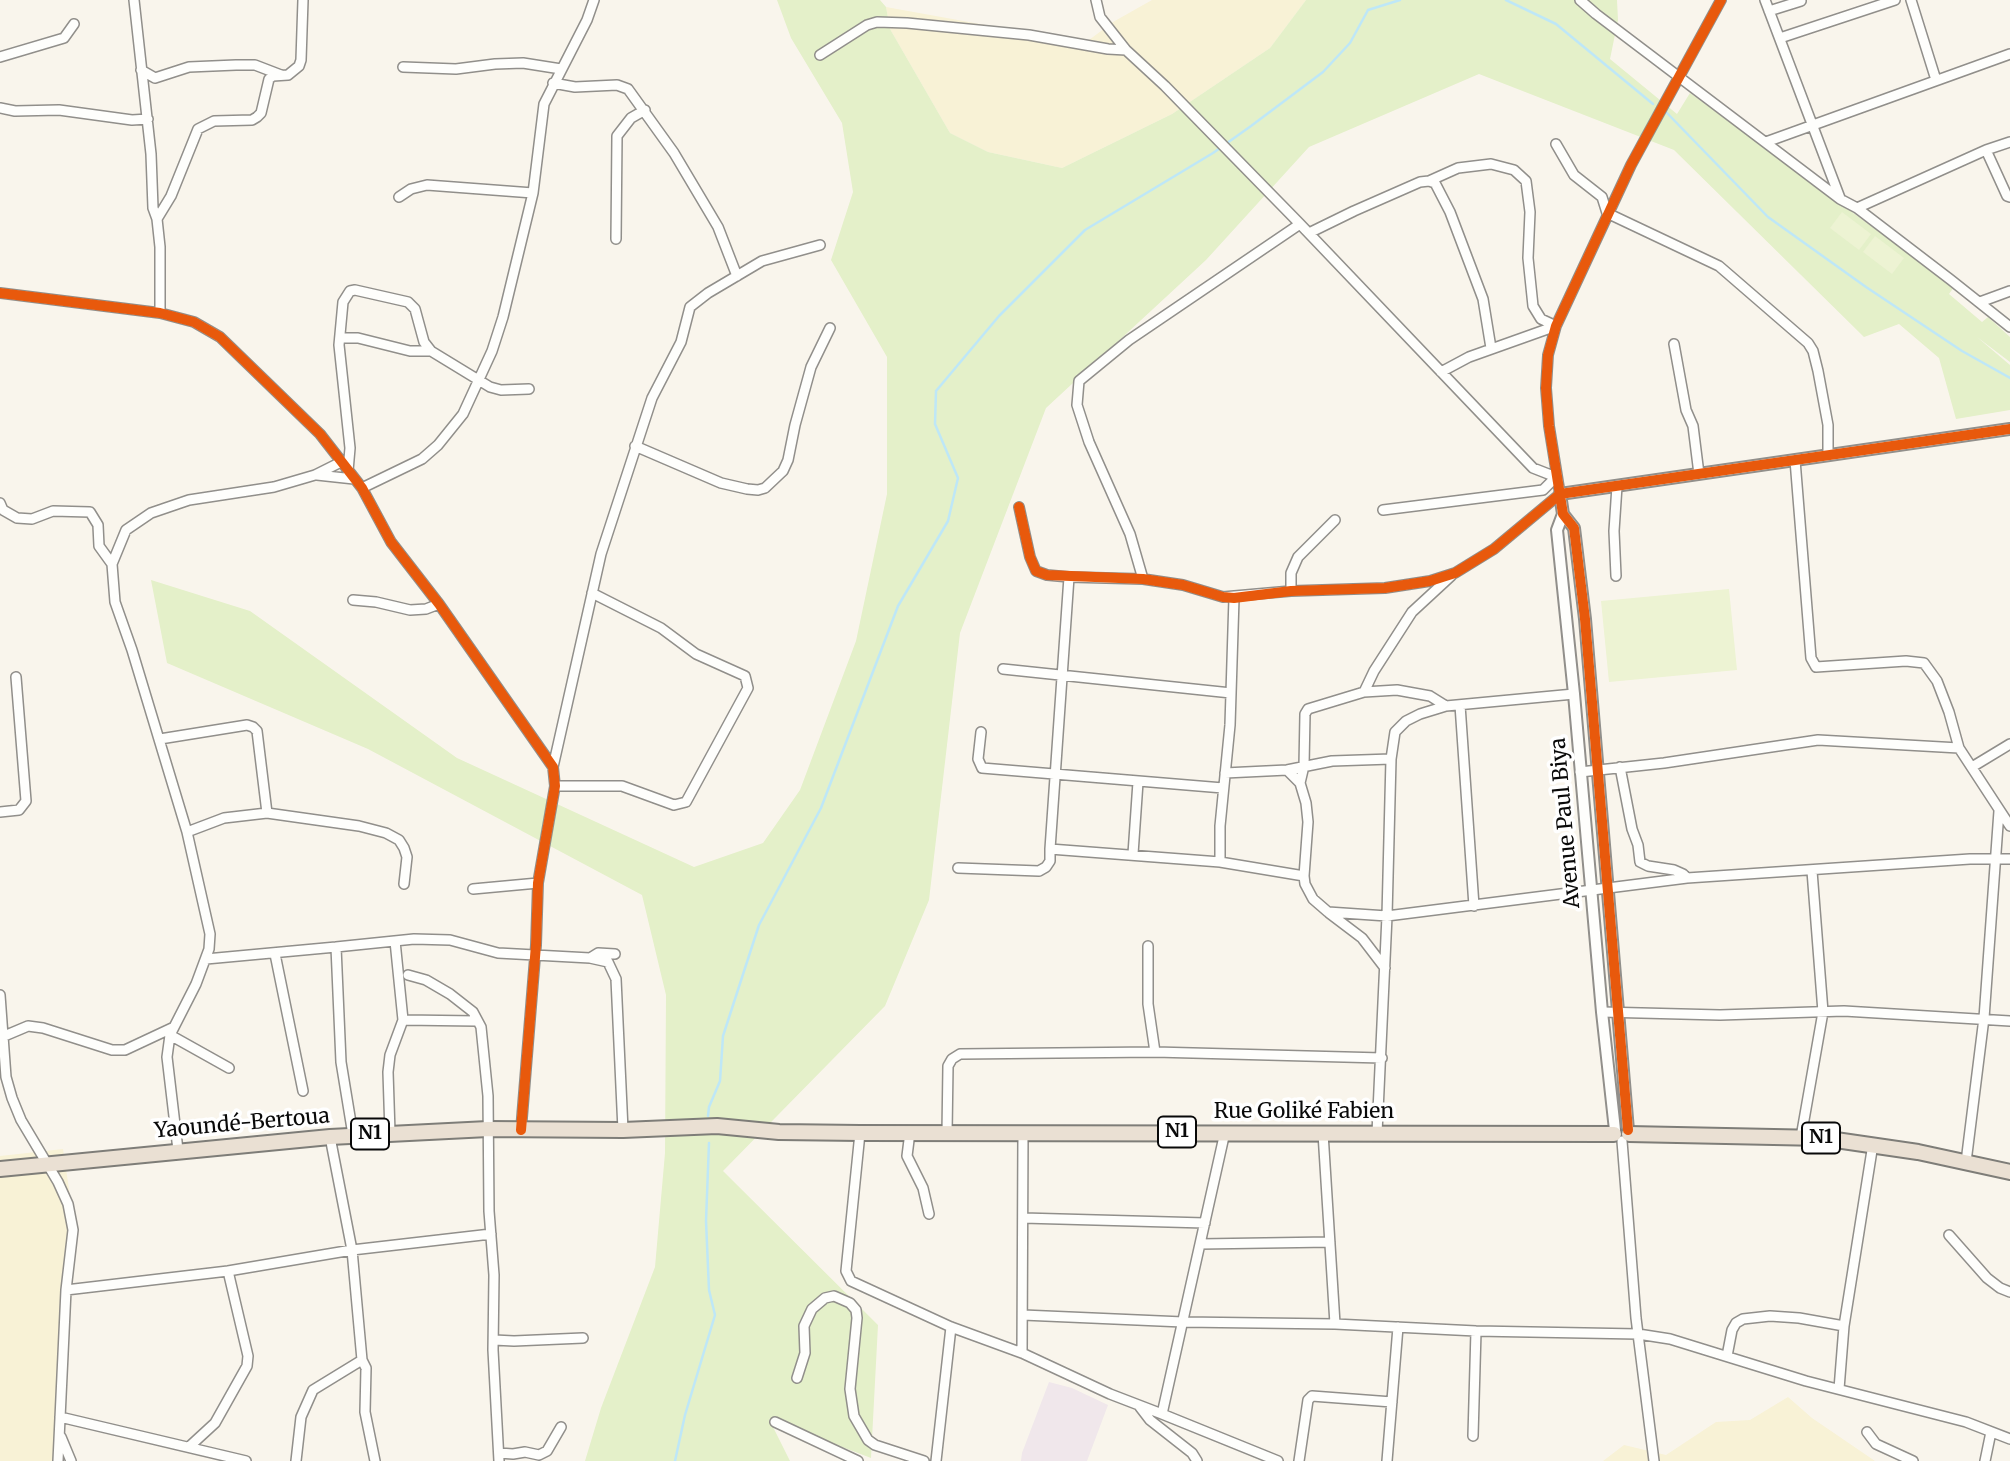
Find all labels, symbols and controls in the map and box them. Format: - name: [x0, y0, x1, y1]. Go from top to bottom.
- street label: Avenue Paul Biya: [1546, 737, 1586, 909]
- street label: Rue Goliké Fabien: [1214, 1099, 1394, 1125]
- street label: Yaoundé-Bertoua: [153, 1104, 331, 1144]
- road number: N1: [1158, 1116, 1196, 1148]
- road number: N1: [351, 1118, 389, 1150]
- road number: N1: [1802, 1122, 1840, 1154]

